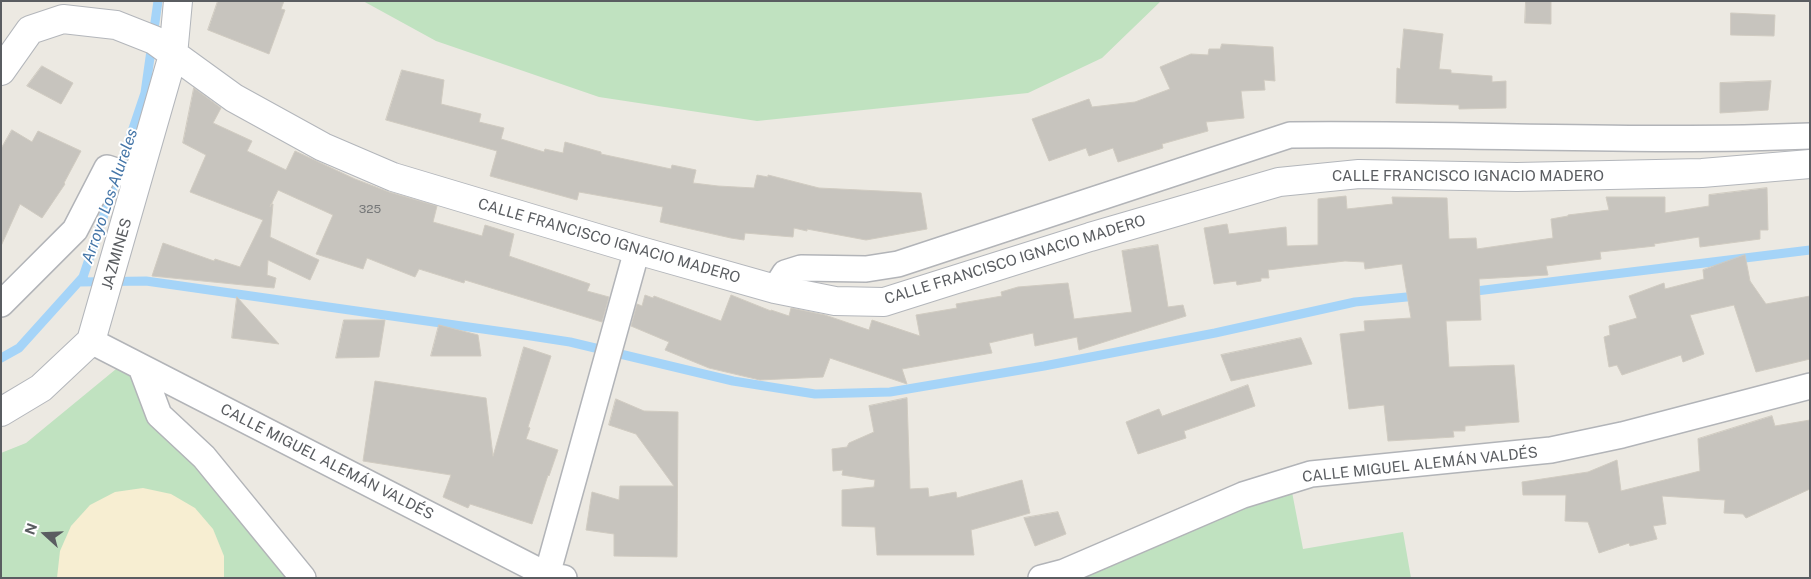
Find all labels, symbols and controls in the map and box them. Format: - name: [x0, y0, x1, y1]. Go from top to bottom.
- water label: Arroyo Los Alureles: [78, 126, 142, 266]
- street label: CALLE FRANCISCO IGNACIO MADERO: [1332, 167, 1604, 185]
- street label: CALLE FRANCISCO IGNACIO MADERO: [476, 195, 742, 287]
- house number: 325: [359, 202, 381, 216]
- street label: CALLE FRANCISCO IGNACIO MADERO: [882, 212, 1148, 308]
- street label: JAZMINES: [98, 216, 136, 292]
- street label: CALLE MIGUEL ALEMÁN VALDÉS: [217, 400, 437, 524]
- street label: CALLE MIGUEL ALEMÁN VALDÉS: [1301, 444, 1539, 486]
- north arrow: [20, 509, 70, 559]
- text: N: [22, 521, 40, 537]

